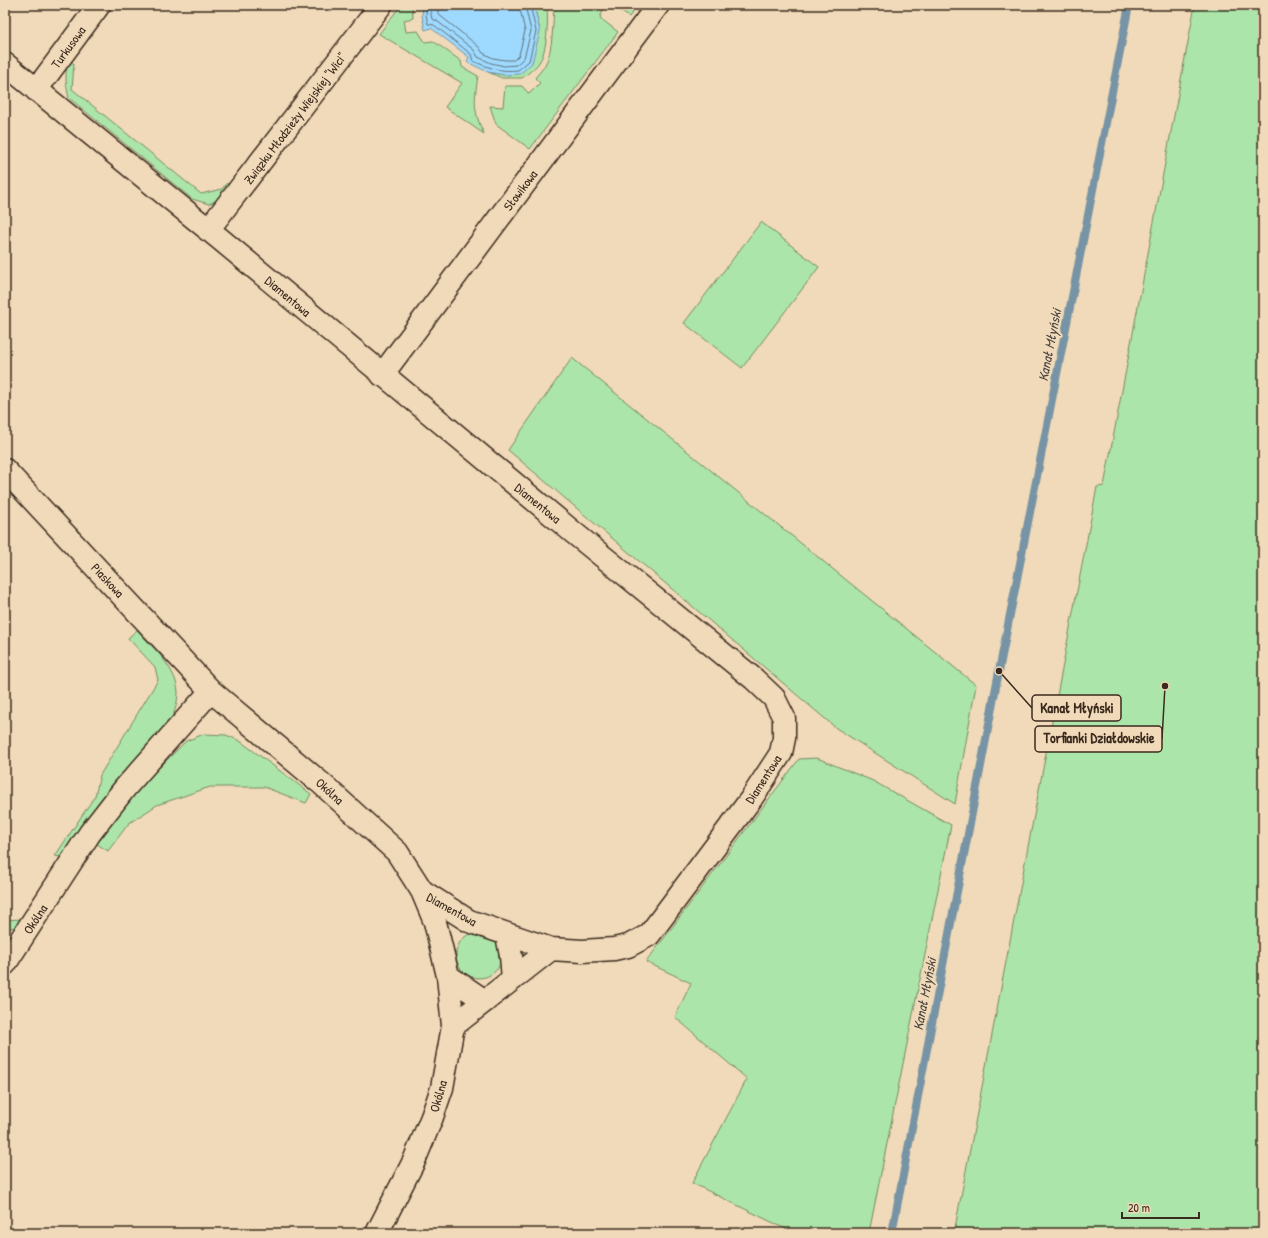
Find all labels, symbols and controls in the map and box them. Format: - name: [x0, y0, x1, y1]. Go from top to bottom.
- street label: Turkusowa: [47, 22, 89, 72]
- street label: Związku Młodzieży Wiejskiej "Wici": [239, 48, 351, 188]
- street label: Słowikowa: [499, 166, 541, 214]
- street label: Diamentowa: [261, 271, 315, 321]
- water label: Kanał Młyński: [1033, 305, 1067, 383]
- street label: Diamentowa: [511, 479, 565, 527]
- street label: Piaskowa: [87, 559, 129, 601]
- callout: Kanał Młyński: [1032, 695, 1121, 721]
- text: Kanał Młyński: [1040, 698, 1114, 719]
- callout: Torfianki Działdowskie: [1035, 726, 1162, 752]
- text: Torfianki Działdowskie: [1042, 728, 1155, 747]
- street label: Diamentowa: [740, 751, 786, 807]
- street label: Okólna: [312, 774, 348, 808]
- street label: Diamentowa: [424, 888, 480, 930]
- street label: Okólna: [19, 901, 51, 937]
- water label: Kanał Młyński: [908, 954, 942, 1032]
- street label: Okólna: [425, 1078, 451, 1114]
- scale bar: [1122, 1194, 1199, 1220]
- text: 20 m: [1128, 1199, 1150, 1216]

